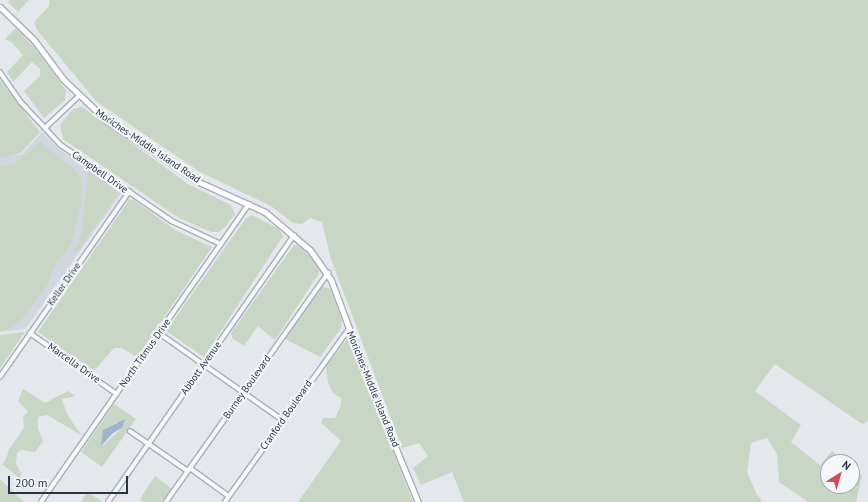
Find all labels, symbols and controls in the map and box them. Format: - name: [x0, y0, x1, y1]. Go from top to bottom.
- street label: Moriches-Middle Island Road: [93, 106, 203, 186]
- street label: Campbell Drive: [70, 148, 130, 196]
- street label: Keller Drive: [45, 260, 83, 308]
- street label: North Titmus Drive: [117, 316, 173, 390]
- street label: Moriches-Middle Island Road: [344, 329, 402, 449]
- street label: Abbott Avenue: [178, 339, 224, 397]
- street label: Marcella Drive: [45, 340, 103, 386]
- street label: Burney Boulevard: [221, 353, 273, 421]
- street label: Cranford Boulevard: [258, 378, 314, 452]
- north arrow: [820, 454, 860, 494]
- text: N: [840, 457, 854, 473]
- scale bar: [10, 468, 130, 494]
- text: 200 m: [15, 475, 48, 490]

